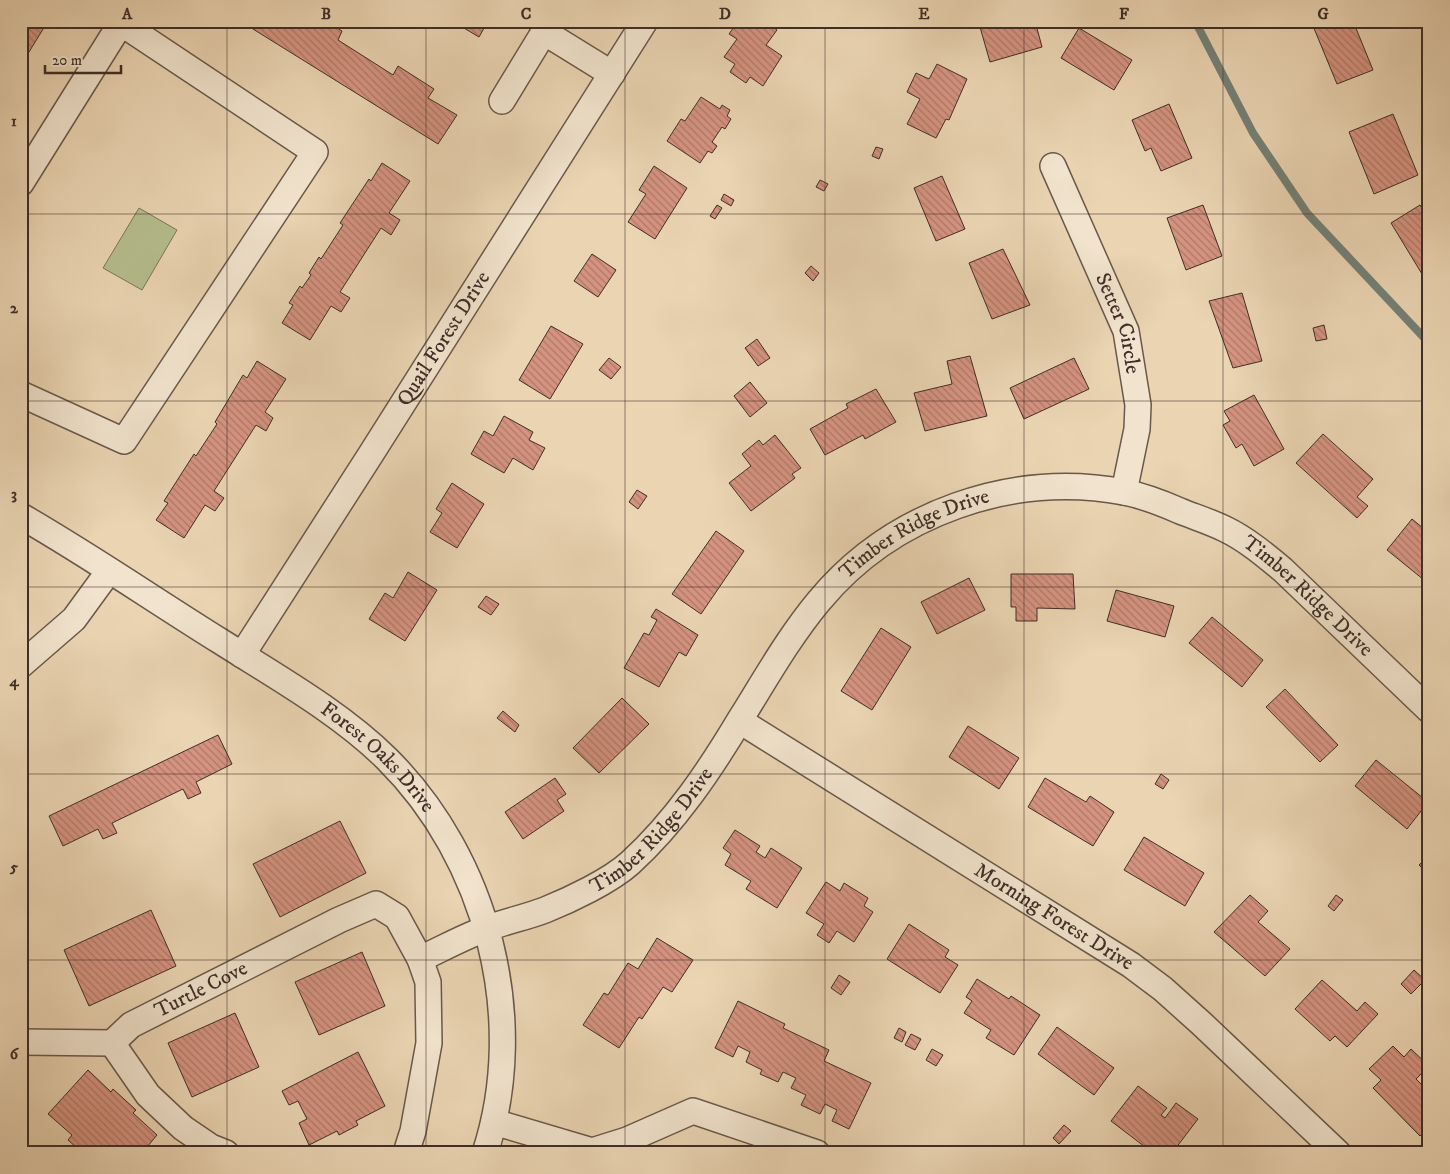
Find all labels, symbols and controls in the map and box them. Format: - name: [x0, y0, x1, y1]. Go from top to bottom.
- text: A: [121, 4, 133, 24]
- text: B: [321, 4, 331, 24]
- text: C: [521, 4, 531, 24]
- text: D: [719, 4, 731, 24]
- text: E: [918, 4, 930, 24]
- text: F: [1119, 4, 1129, 24]
- text: G: [1317, 4, 1329, 24]
- scale bar: [45, 42, 121, 74]
- text: 20 m: [52, 51, 82, 70]
- text: 1: [11, 111, 17, 131]
- street label: Quail Forest Drive: [391, 266, 496, 411]
- street label: Setter Circle: [1089, 269, 1146, 376]
- text: 2: [10, 298, 19, 318]
- street label: Timber Ridge Drive: [834, 483, 992, 585]
- text: 3: [11, 484, 17, 504]
- street label: Timber Ridge Drive: [1237, 530, 1379, 662]
- text: 4: [8, 671, 19, 691]
- street label: Forest Oaks Drive: [315, 696, 441, 818]
- street label: Timber Ridge Drive: [585, 762, 719, 900]
- text: 5: [9, 857, 18, 877]
- street label: Morning Forest Drive: [969, 857, 1139, 976]
- street label: Turtle Cove: [150, 955, 252, 1024]
- text: 6: [10, 1044, 20, 1064]

